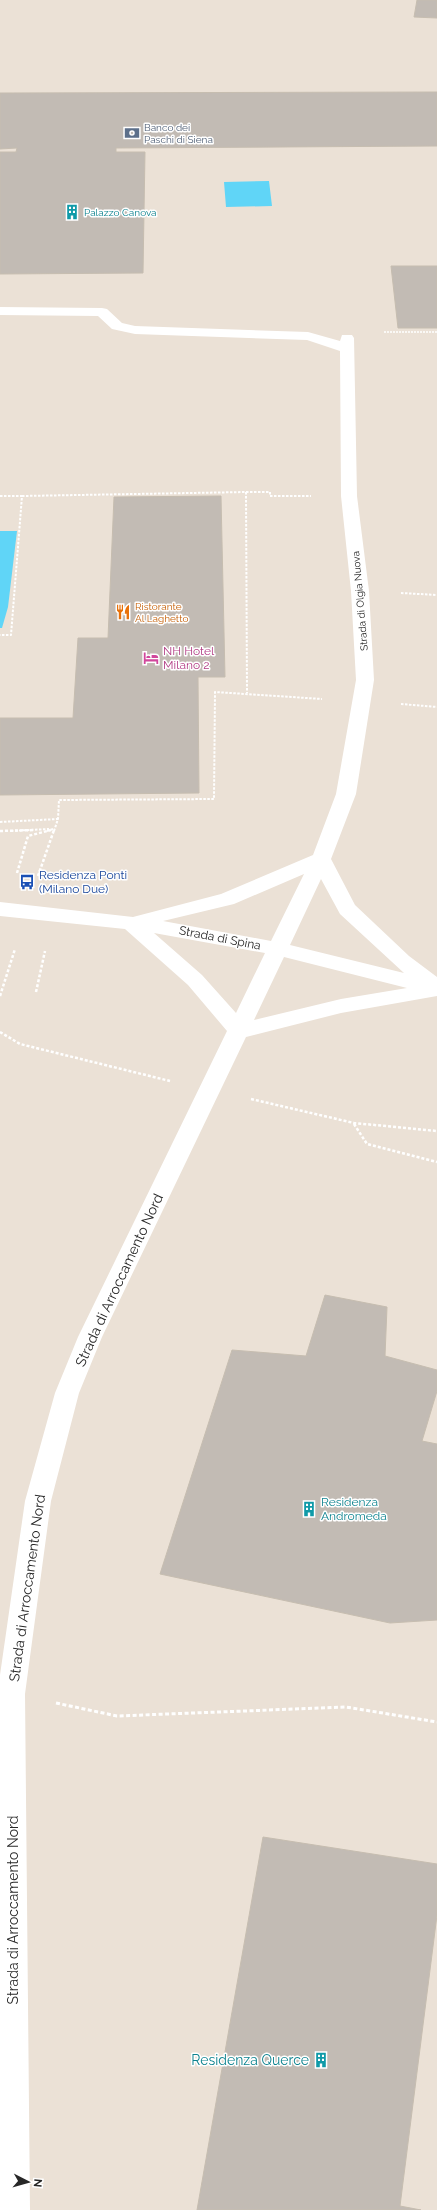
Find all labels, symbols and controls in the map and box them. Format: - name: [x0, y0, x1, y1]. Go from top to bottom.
- place label: Banco dei Paschi di Siena: [144, 122, 213, 145]
- bank icon: Banco dei Paschi di Siena: [123, 124, 141, 142]
- building icon: Palazzo Canova: [63, 203, 81, 221]
- place label: Palazzo Canova: [84, 207, 157, 218]
- street label: Strada di Olgia Nuova: [350, 551, 370, 651]
- place label: Ristorante Al Laghetto: [135, 601, 188, 624]
- restaurant icon: Ristorante Al Laghetto: [114, 603, 132, 621]
- place label: NH Hotel Milano 2: [163, 644, 215, 672]
- hotel icon: NH Hotel Milano 2: [142, 649, 160, 667]
- place label: Residenza Ponti (Milano Due): [39, 868, 127, 896]
- bus stop icon: Residenza Ponti (Milano Due): [18, 873, 36, 891]
- street label: Strada di Spina: [178, 923, 262, 953]
- street label: Strada di Arroccamento Nord: [72, 1191, 166, 1369]
- street label: Strada di Arroccamento Nord: [6, 1493, 48, 1683]
- place label: Residenza Andromeda: [321, 1495, 387, 1523]
- building icon: Residenza Andromeda: [300, 1500, 318, 1518]
- street label: Strada di Arroccamento Nord: [5, 1816, 21, 2004]
- building icon: Residenza Querce: [312, 2051, 330, 2069]
- place label: Residenza Querce: [191, 2052, 309, 2068]
- north arrow: [8, 2162, 48, 2202]
- text: N: [31, 2178, 44, 2188]

